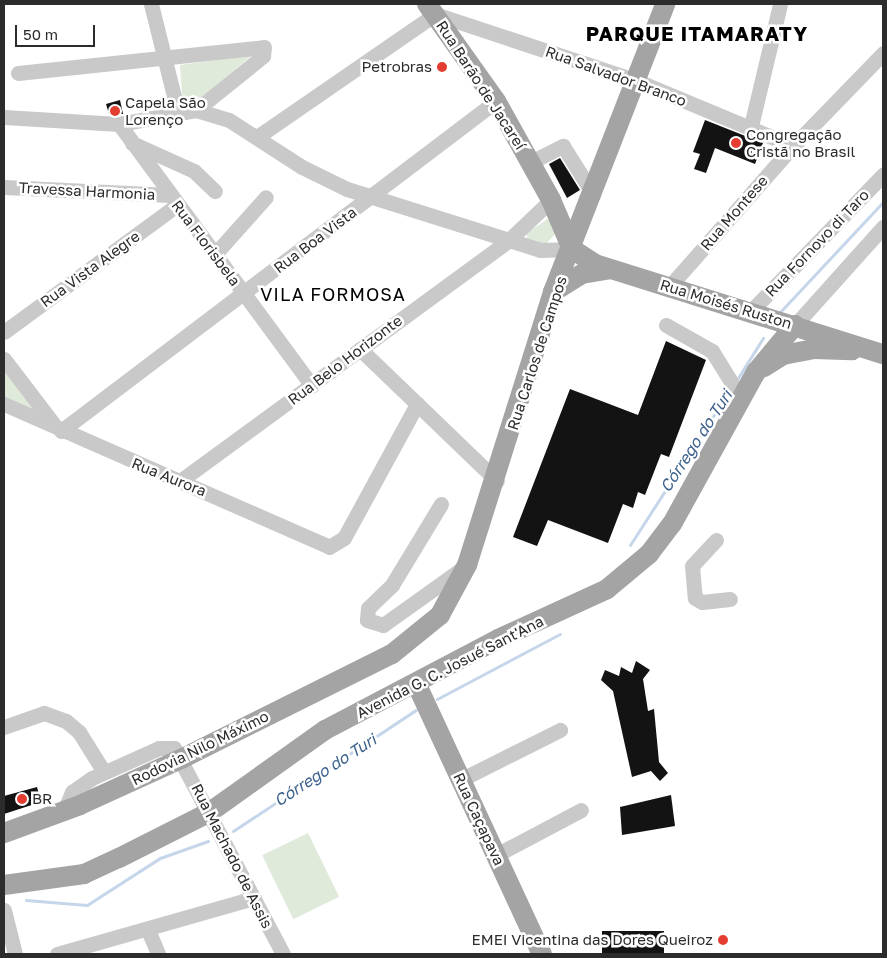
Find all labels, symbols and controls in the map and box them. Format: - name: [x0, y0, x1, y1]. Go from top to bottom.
- scale bar: [18, 15, 98, 47]
- street label: Rua Barão de Jacareí: [433, 17, 529, 153]
- district label: PARQUE ITAMARATY: [584, 21, 810, 45]
- text: 50 m: [23, 25, 58, 43]
- street label: Rua Salvador Branco: [543, 42, 689, 110]
- place label: Petrobras: [362, 58, 432, 76]
- marker: Petrobras: [436, 61, 448, 73]
- place label: Capela São Lorenço: [125, 93, 206, 128]
- marker: Capela São Lorenço: [109, 105, 121, 117]
- place label: Congregação Cristã no Brasil: [746, 125, 855, 160]
- marker: Congregação Cristã no Brasil: [730, 137, 742, 149]
- street label: Rua Montese: [697, 172, 771, 254]
- street label: Travessa Harmonia: [18, 178, 156, 204]
- street label: Rua Fornovo di Taro: [761, 186, 873, 300]
- street label: Rua Florisbela: [168, 197, 244, 289]
- street label: Rua Boa Vista: [270, 203, 360, 277]
- street label: Rua Vista Alegre: [37, 227, 143, 311]
- street label: Rua Carlos de Campos: [504, 274, 570, 432]
- street label: Rua Moisés Ruston: [658, 275, 794, 333]
- district label: VILA FORMOSA: [259, 283, 407, 305]
- street label: Rua Belo Horizonte: [284, 311, 406, 409]
- water label: Córrego do Turi: [656, 386, 736, 496]
- street label: Rua Aurora: [129, 454, 209, 500]
- street label: Avenida G. C. Josué Sant'Ana: [354, 612, 546, 722]
- street label: Rodovia Nilo Máximo: [128, 707, 272, 789]
- water label: Córrego do Turi: [270, 730, 380, 810]
- street label: Rua Caçapava: [450, 770, 508, 868]
- street label: Rua Machado de Assis: [188, 781, 276, 931]
- place label: BR: [32, 790, 52, 808]
- marker: BR: [16, 793, 28, 805]
- place label: EMEI Vicentina das Dores Queiroz: [472, 931, 713, 949]
- marker: EMEI Vicentina das Dores Queiroz: [717, 934, 729, 946]

